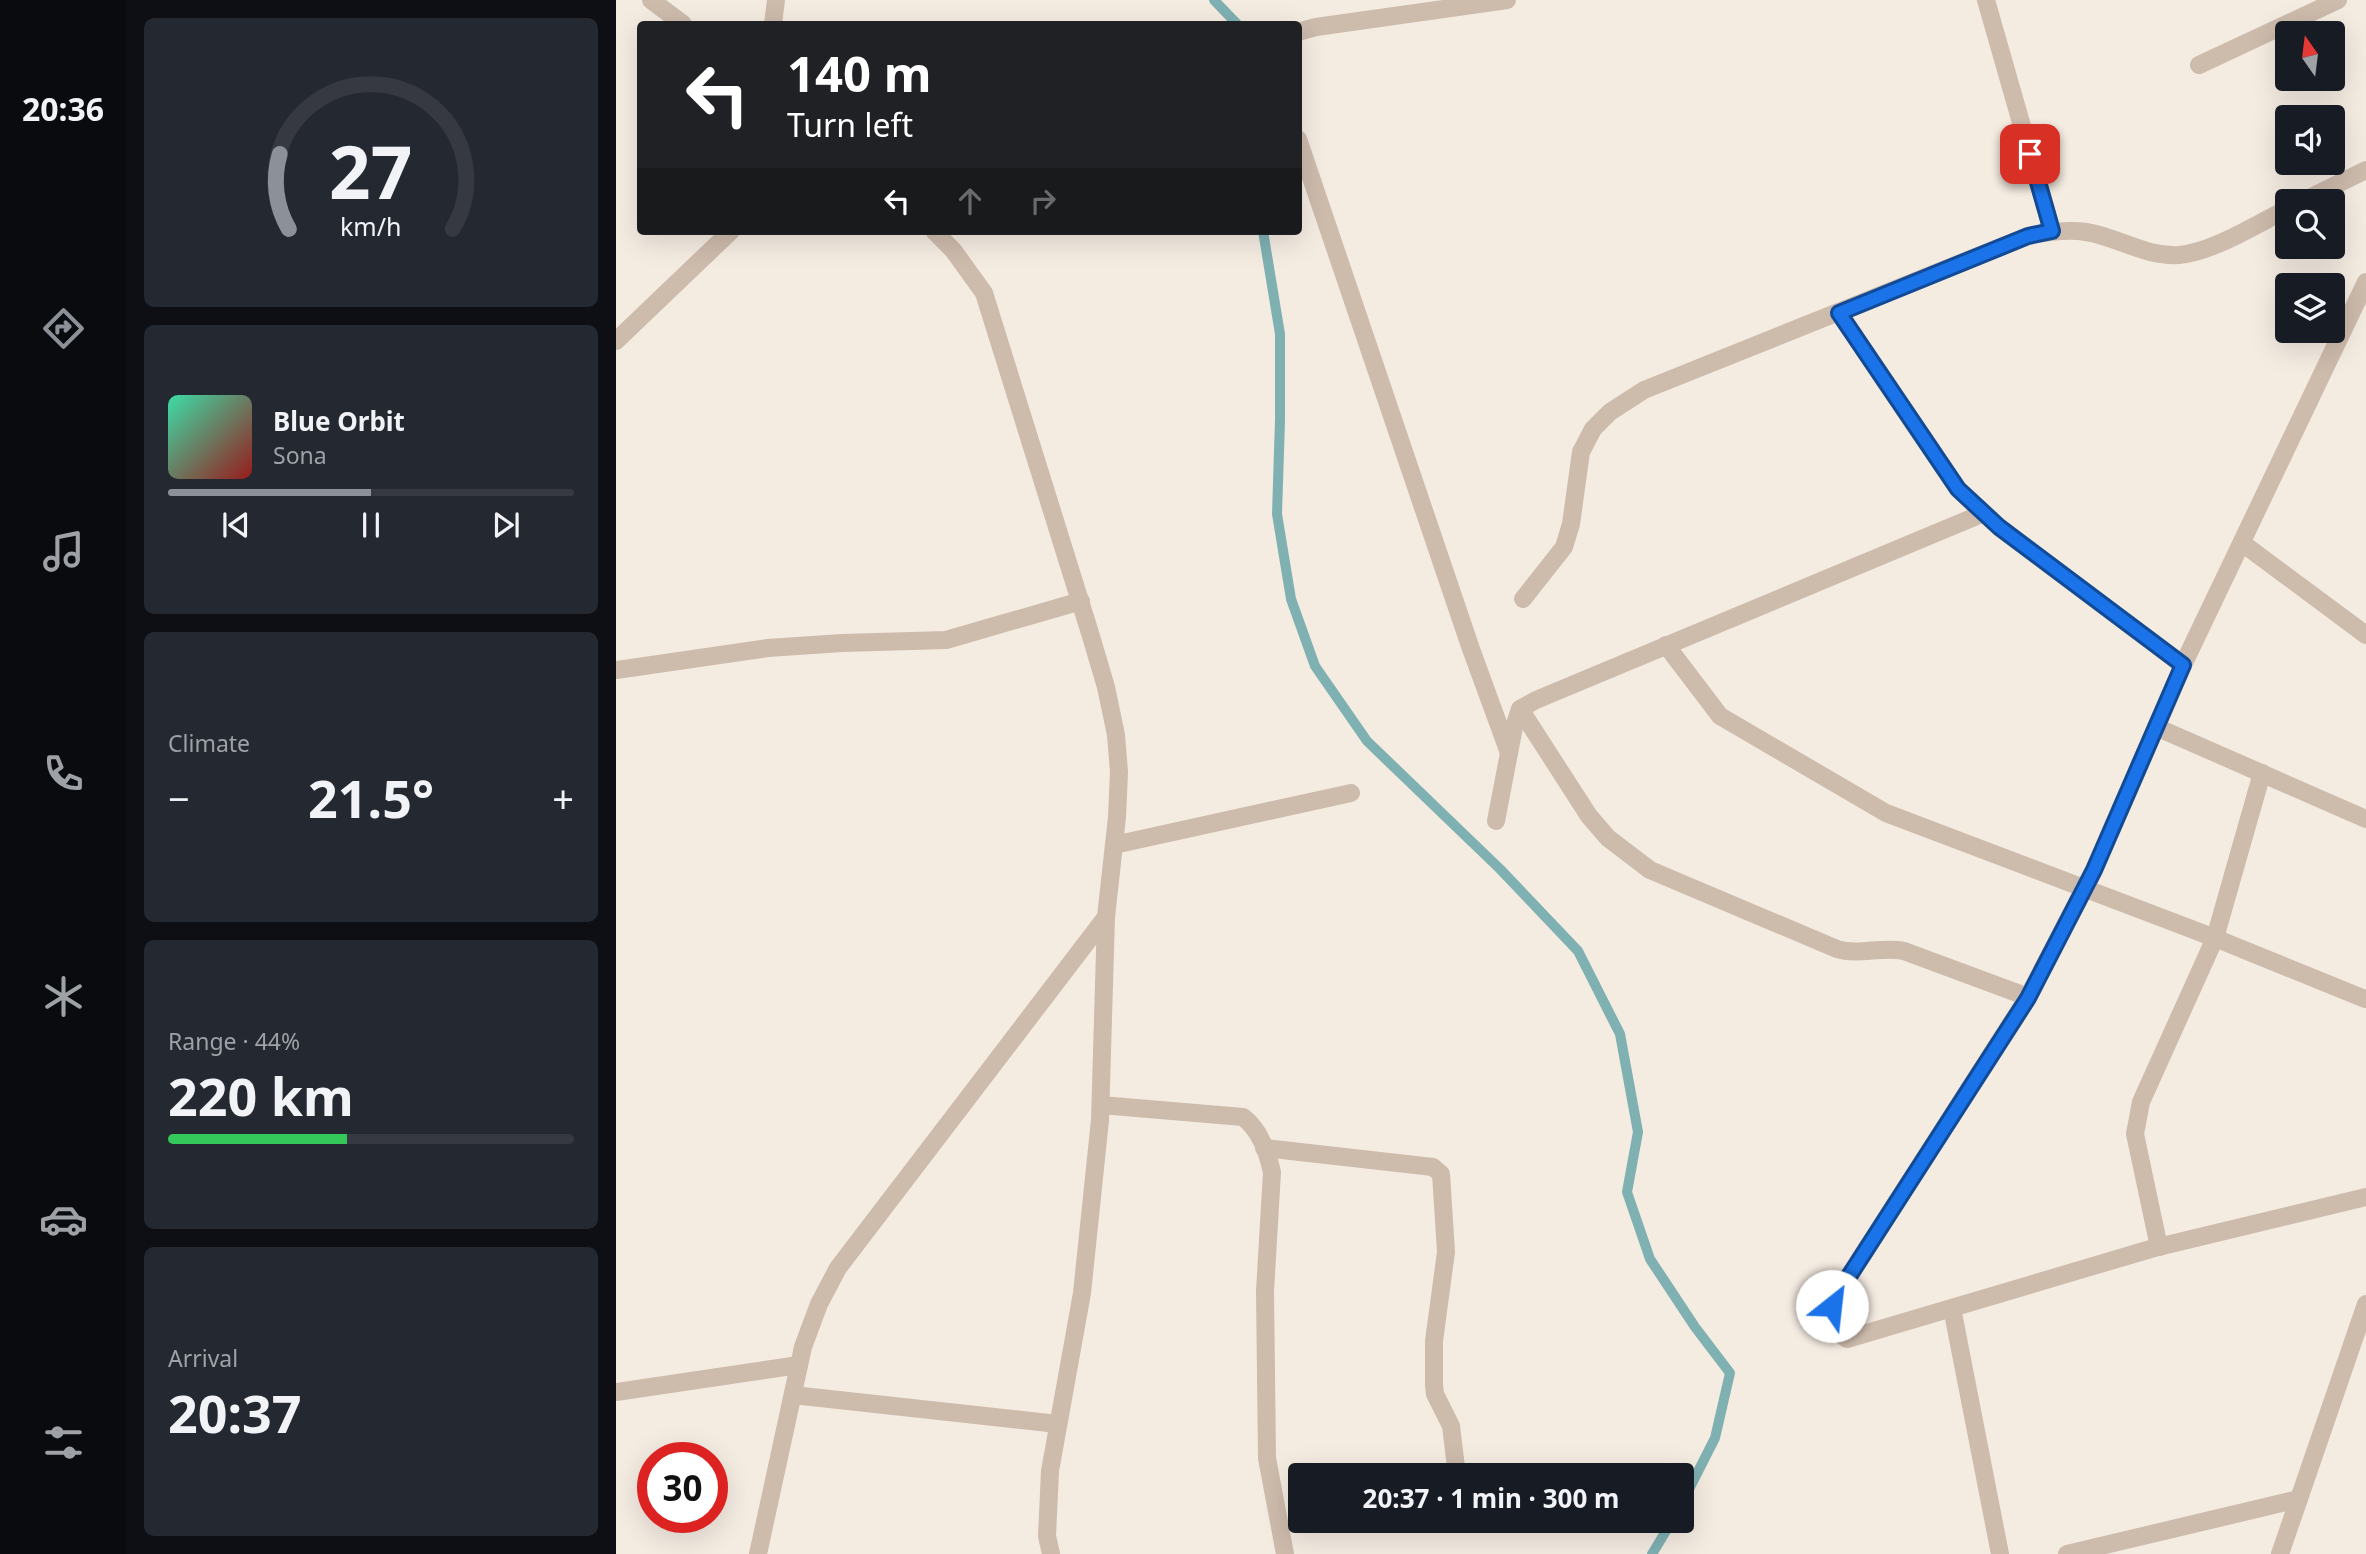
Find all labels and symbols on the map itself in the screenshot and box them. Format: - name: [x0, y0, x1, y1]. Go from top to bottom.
- north arrow: [2275, 21, 2345, 91]
- pin: [2000, 124, 2060, 184]
- position arrow: [1795, 1269, 1869, 1343]
- speed limit sign: 30: [637, 1442, 728, 1533]

